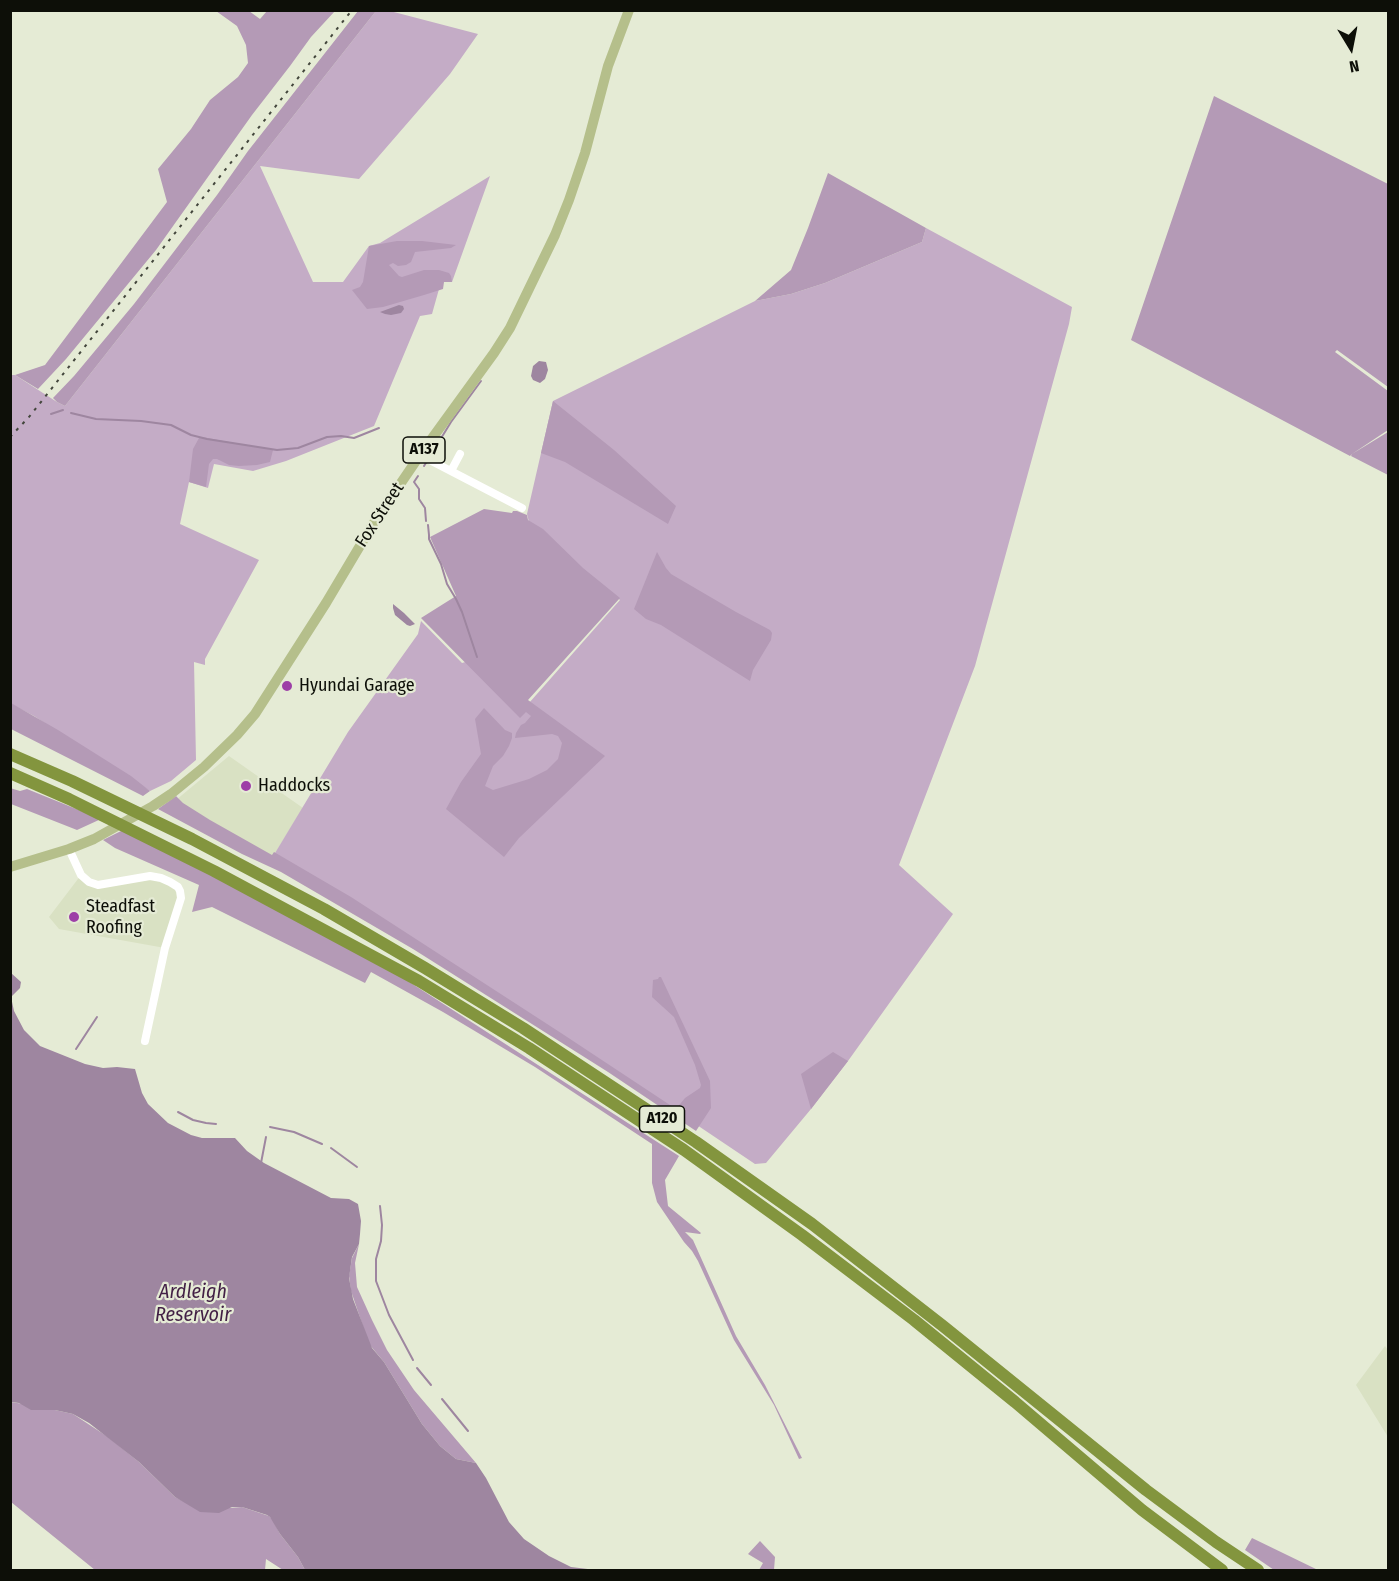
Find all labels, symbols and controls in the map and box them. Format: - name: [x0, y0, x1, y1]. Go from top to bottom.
- north arrow: [1321, 18, 1381, 78]
- text: N: [1348, 56, 1361, 76]
- road number: A137: [403, 437, 445, 463]
- street label: Fox Street: [351, 479, 409, 551]
- place label: Hyundai Garage: [299, 675, 415, 697]
- marker: Hyundai Garage: [280, 679, 294, 693]
- place label: Haddocks: [258, 775, 330, 797]
- marker: Haddocks: [239, 779, 253, 793]
- place label: Steadfast Roofing: [86, 896, 155, 938]
- marker: Steadfast Roofing: [67, 910, 81, 924]
- road number: A120: [640, 1106, 684, 1132]
- water label: Ardleigh Reservoir: [155, 1280, 231, 1327]

